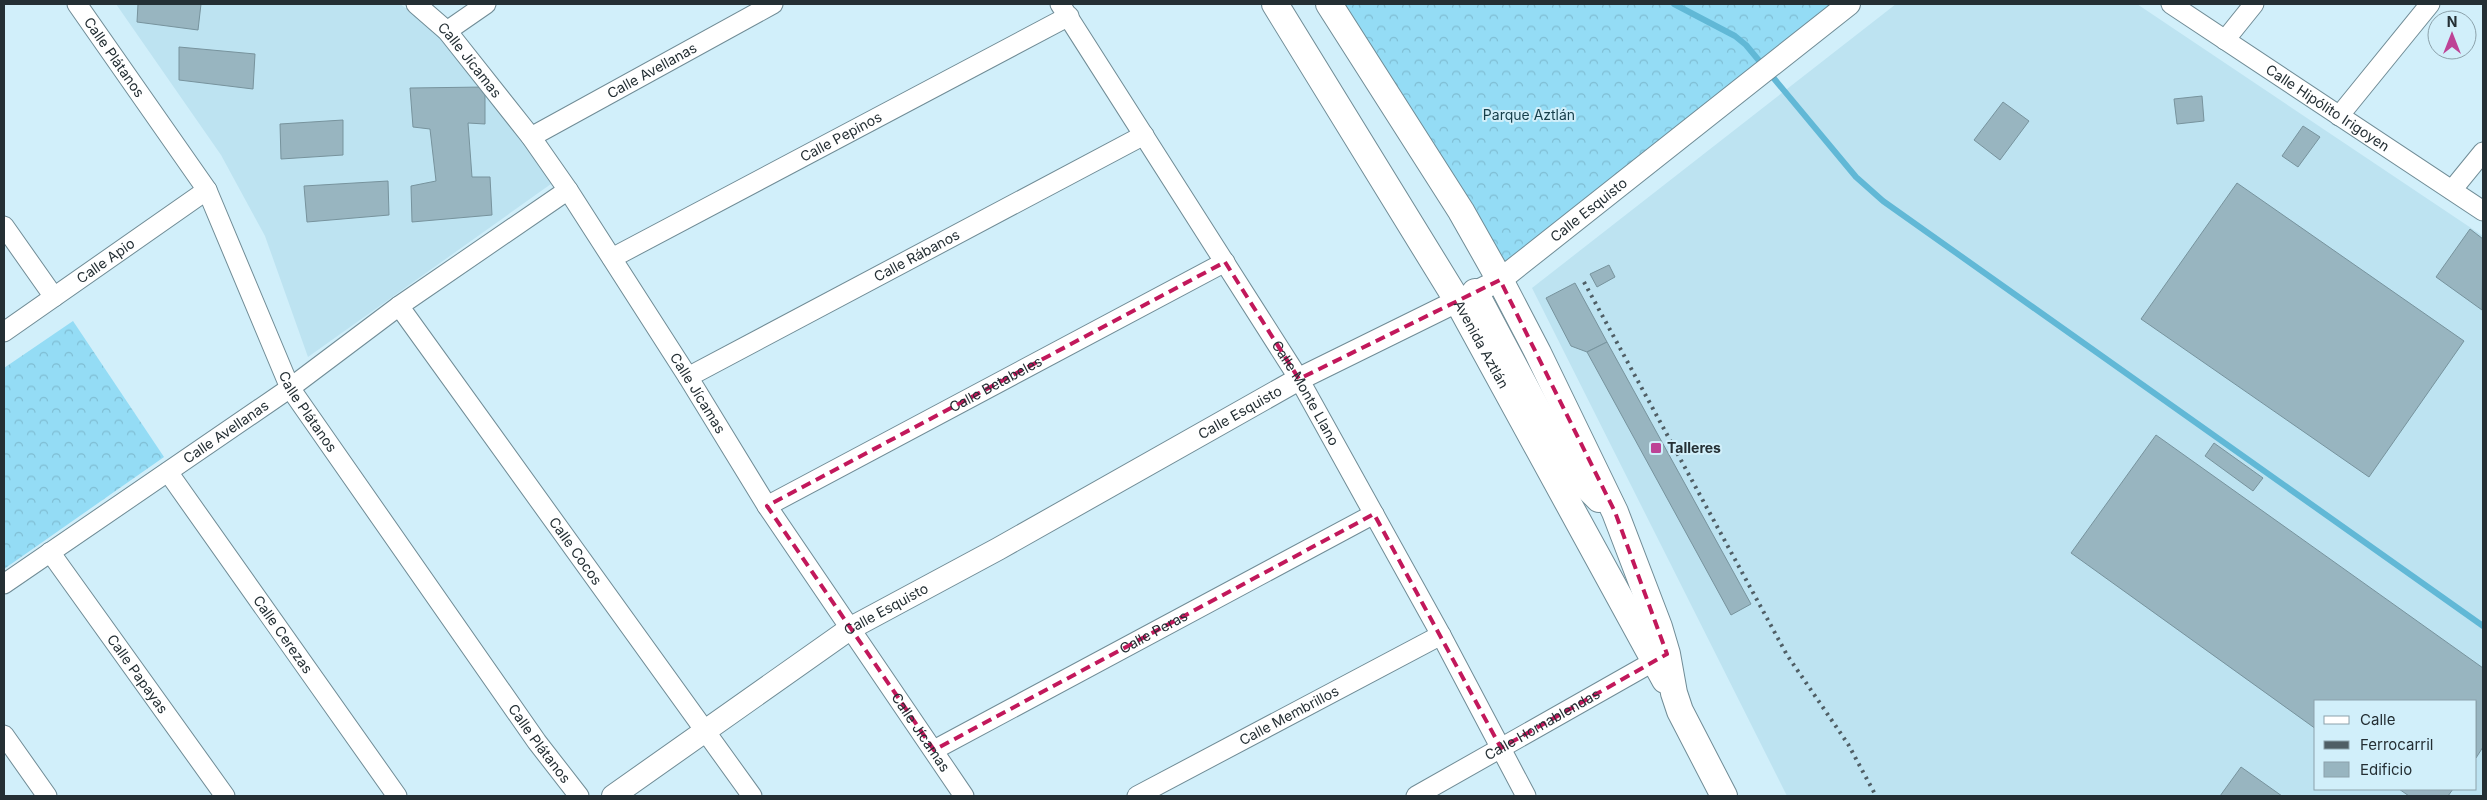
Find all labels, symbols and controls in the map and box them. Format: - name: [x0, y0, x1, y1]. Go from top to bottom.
- north arrow: [2427, 10, 2477, 60]
- text: N: [2447, 13, 2457, 30]
- street label: Calle Plátanos: [81, 14, 148, 100]
- street label: Calle Jícamas: [435, 18, 506, 101]
- street label: Calle Avellanas: [604, 39, 699, 102]
- street label: Calle Hipólito Irigoyen: [2263, 60, 2393, 155]
- park label: Parque Aztlán: [1483, 106, 1575, 123]
- street label: Calle Pepinos: [797, 108, 884, 165]
- street label: Calle Esquisto: [1546, 174, 1630, 245]
- street label: Calle Rábanos: [871, 225, 962, 285]
- street label: Calle Apio: [73, 234, 138, 287]
- street label: Avenida Aztlán: [1451, 297, 1513, 391]
- street label: Calle Monte Llano: [1269, 337, 1343, 448]
- street label: Calle Jícamas: [667, 349, 730, 436]
- street label: Calle Betabeles: [946, 352, 1045, 415]
- street label: Calle Plátanos: [276, 368, 341, 455]
- street label: Calle Esquisto: [1195, 382, 1284, 442]
- street label: Calle Avellanas: [180, 396, 272, 467]
- place label: Talleres: [1667, 439, 1721, 456]
- marker: Talleres: [1649, 441, 1663, 455]
- street label: Calle Cocos: [546, 514, 606, 588]
- street label: Calle Esquisto: [840, 579, 931, 639]
- street label: Calle Cerezas: [250, 592, 317, 676]
- street label: Calle Peras: [1116, 607, 1190, 657]
- street label: Calle Papayas: [104, 631, 172, 716]
- street label: Calle Membrillos: [1236, 682, 1341, 748]
- street label: Calle Hornablendas: [1481, 685, 1603, 763]
- street label: Calle Jícamas: [888, 689, 954, 775]
- legend: [2314, 700, 2477, 790]
- street label: Calle Plátanos: [505, 701, 575, 786]
- text: Calle: [2360, 710, 2395, 729]
- text: Ferrocarril: [2360, 735, 2433, 754]
- text: Edificio: [2360, 760, 2412, 779]

